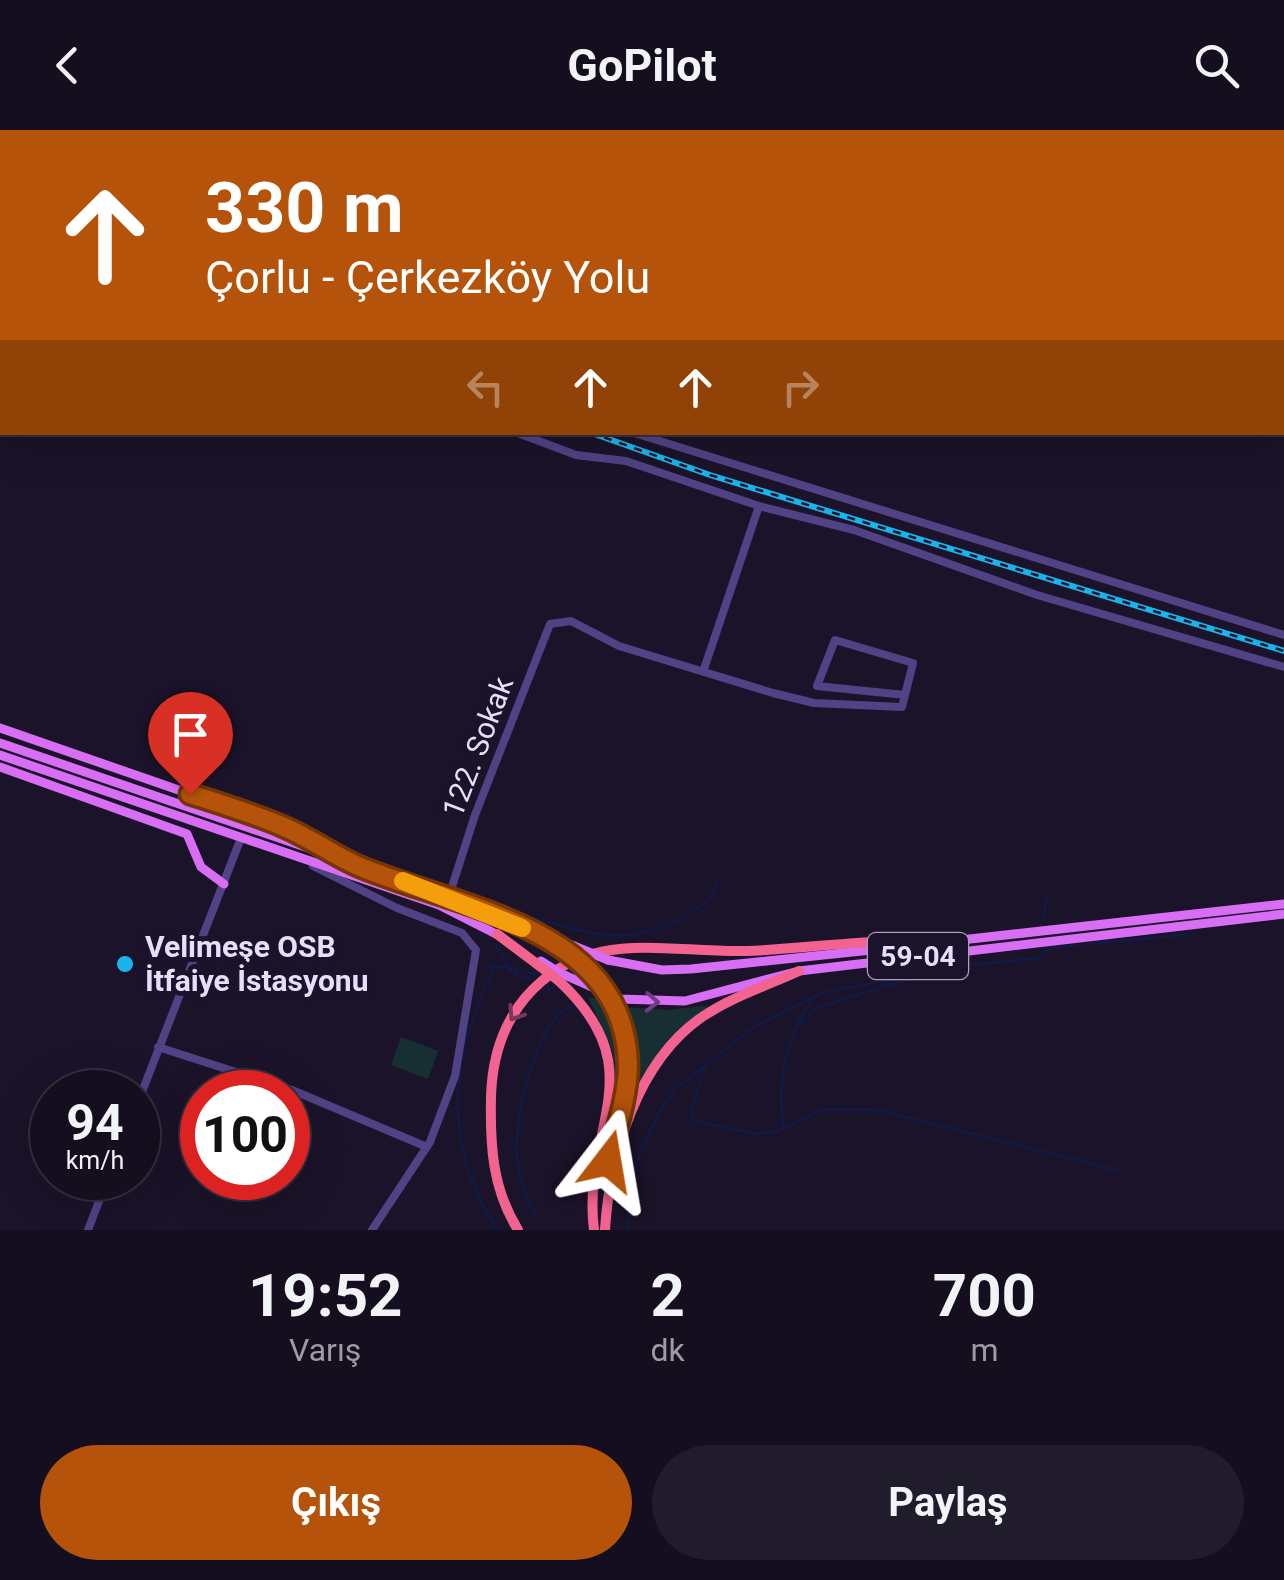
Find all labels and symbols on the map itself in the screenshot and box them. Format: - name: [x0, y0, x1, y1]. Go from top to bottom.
- street label: 122. Sokak: [435, 671, 521, 822]
- pin: [148, 692, 233, 795]
- place label: Velimeşe OSB İtfaiye İstasyonu: [145, 929, 368, 998]
- road number: 59-04: [868, 933, 968, 979]
- marker: Velimeşe OSB İtfaiye İstasyonu: [114, 953, 136, 975]
- one-way arrow: [644, 991, 660, 1012]
- one-way arrow: [508, 1003, 527, 1021]
- speed limit sign: 100: [180, 1070, 310, 1200]
- position arrow: [556, 1109, 660, 1213]

